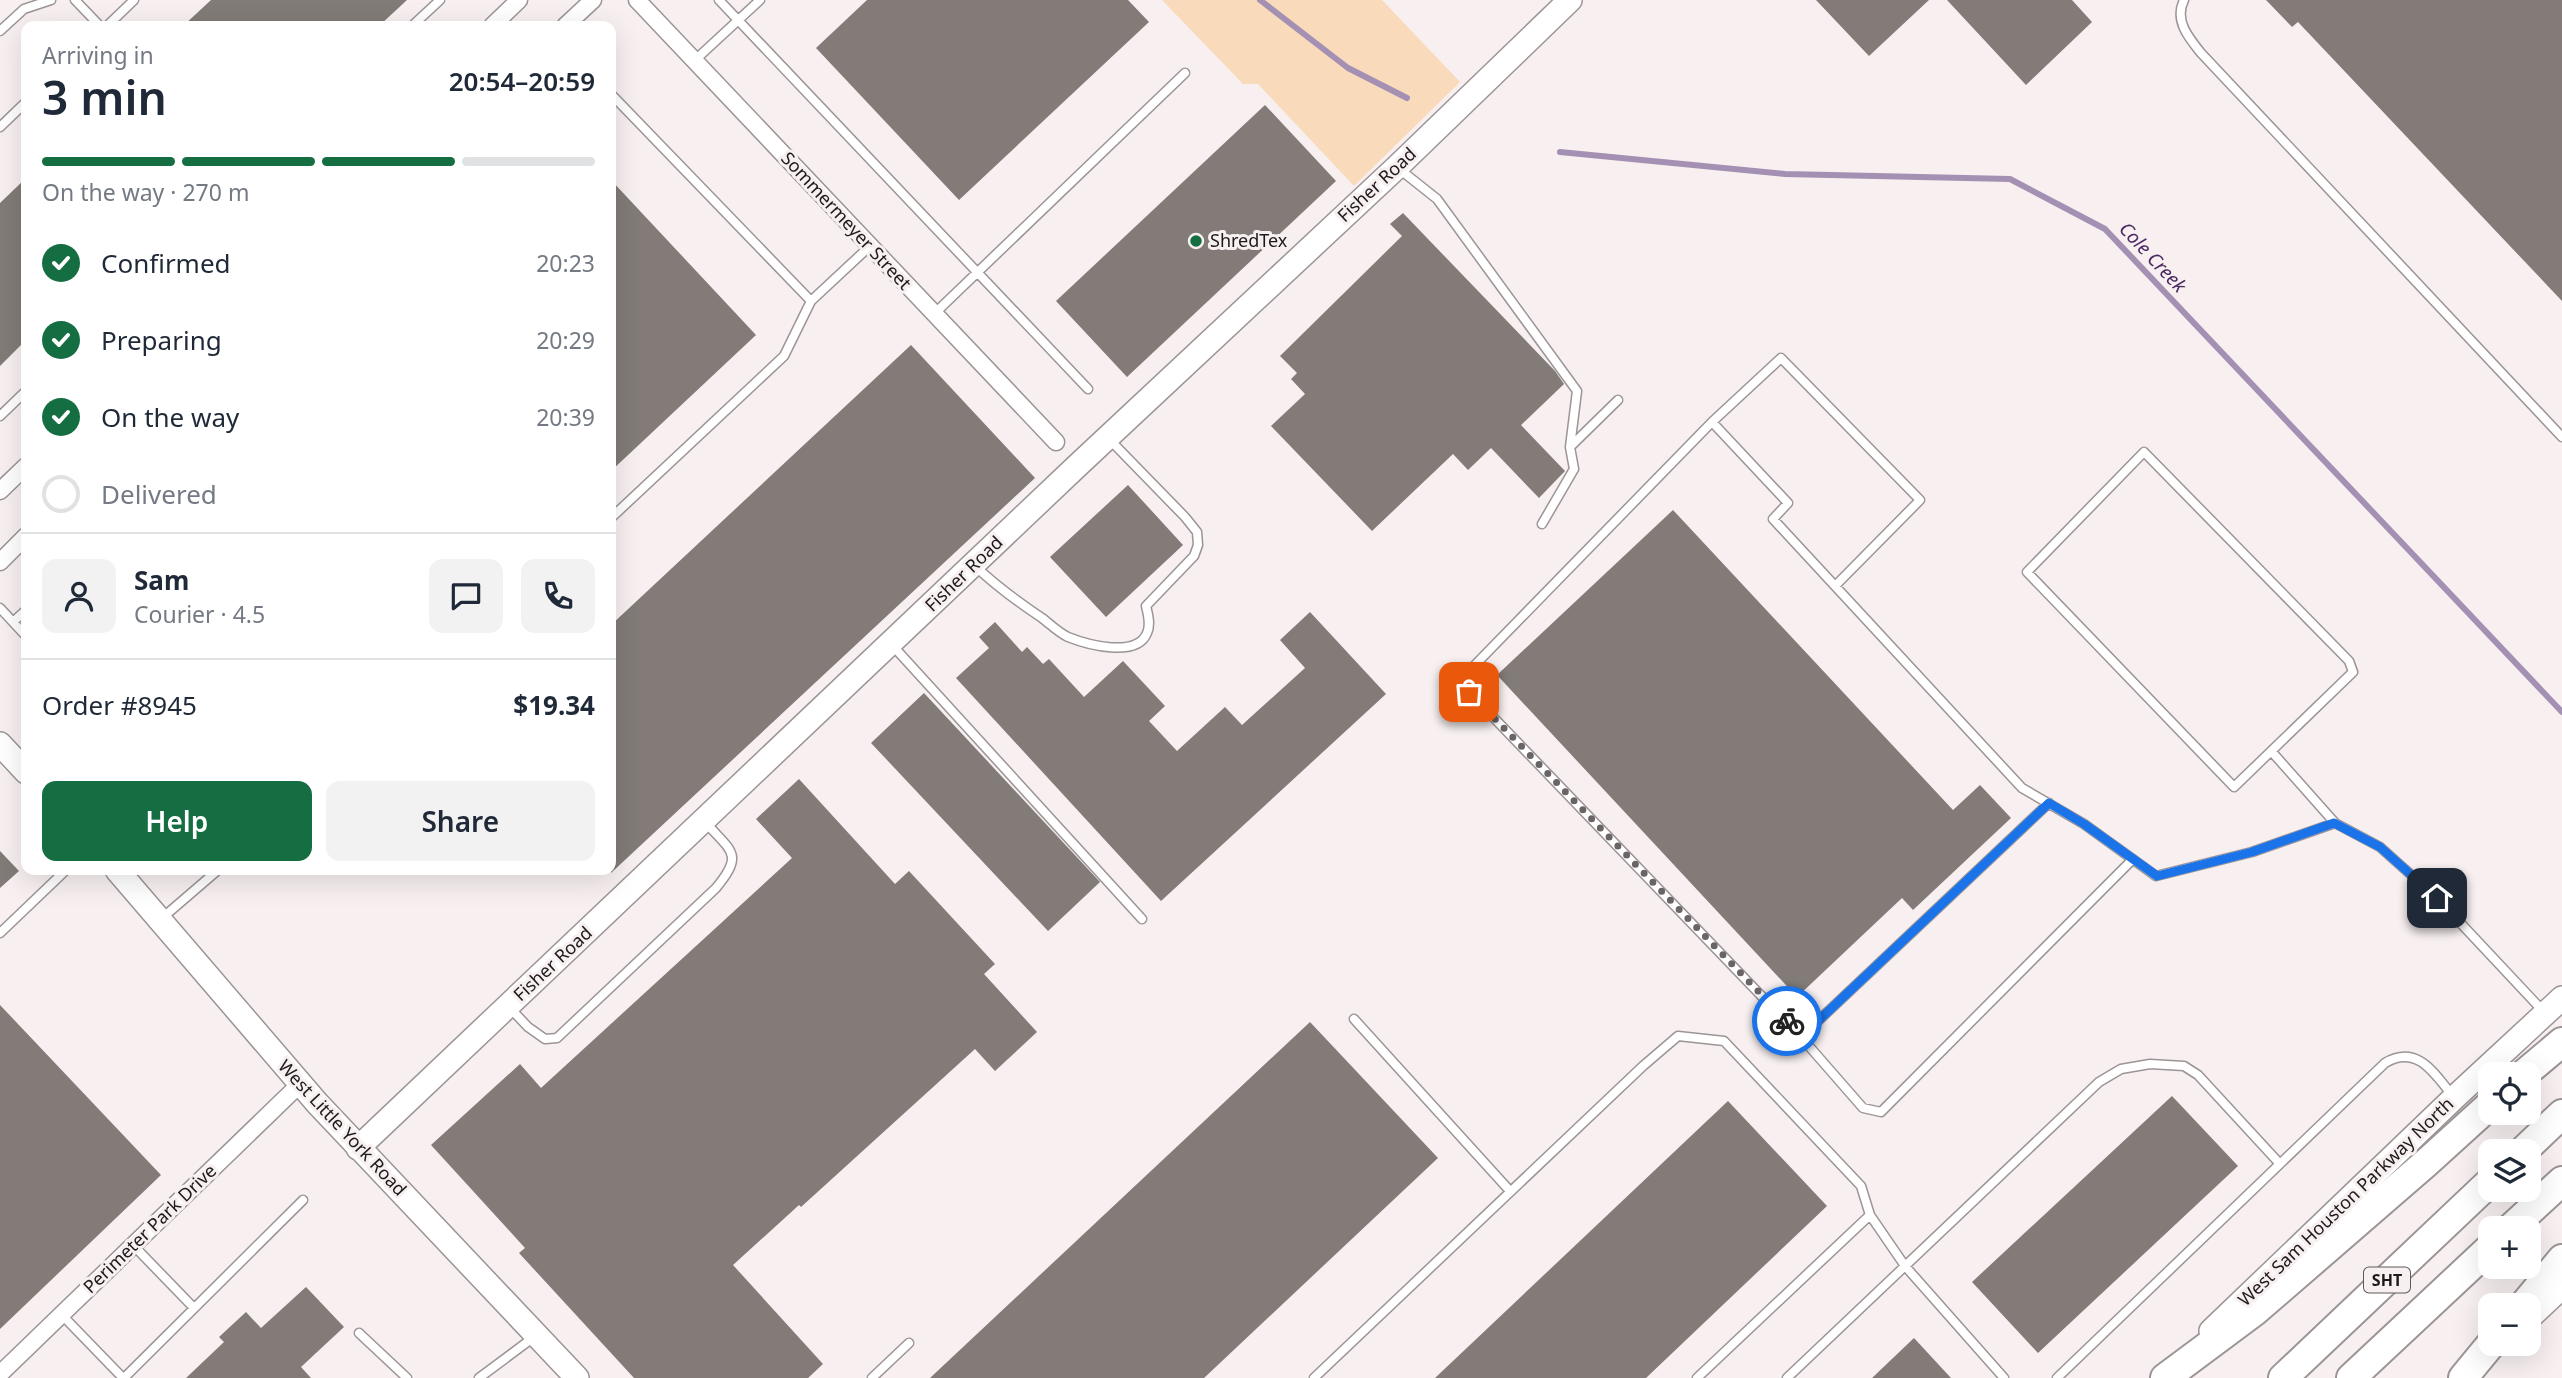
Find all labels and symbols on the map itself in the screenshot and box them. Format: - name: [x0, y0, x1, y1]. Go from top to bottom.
- street label: Fisher Road: [1332, 142, 1421, 227]
- street label: Sommermeyer Street: [776, 146, 917, 295]
- water label: Cole Creek: [2114, 216, 2193, 298]
- place label: ShredTex: [1210, 228, 1288, 252]
- marker: ShredTex: [1188, 233, 1204, 249]
- street label: Fisher Road: [919, 530, 1007, 616]
- pin: [1439, 662, 1499, 722]
- pin: [2407, 868, 2467, 928]
- street label: Fisher Road: [508, 921, 597, 1006]
- courier: [1752, 986, 1822, 1056]
- street label: West Little York Road: [273, 1054, 412, 1201]
- street label: West Sam Houston Parkway North: [2232, 1092, 2458, 1311]
- street label: Perimeter Park Drive: [78, 1158, 221, 1298]
- road number: SHT: [2364, 1268, 2410, 1292]

